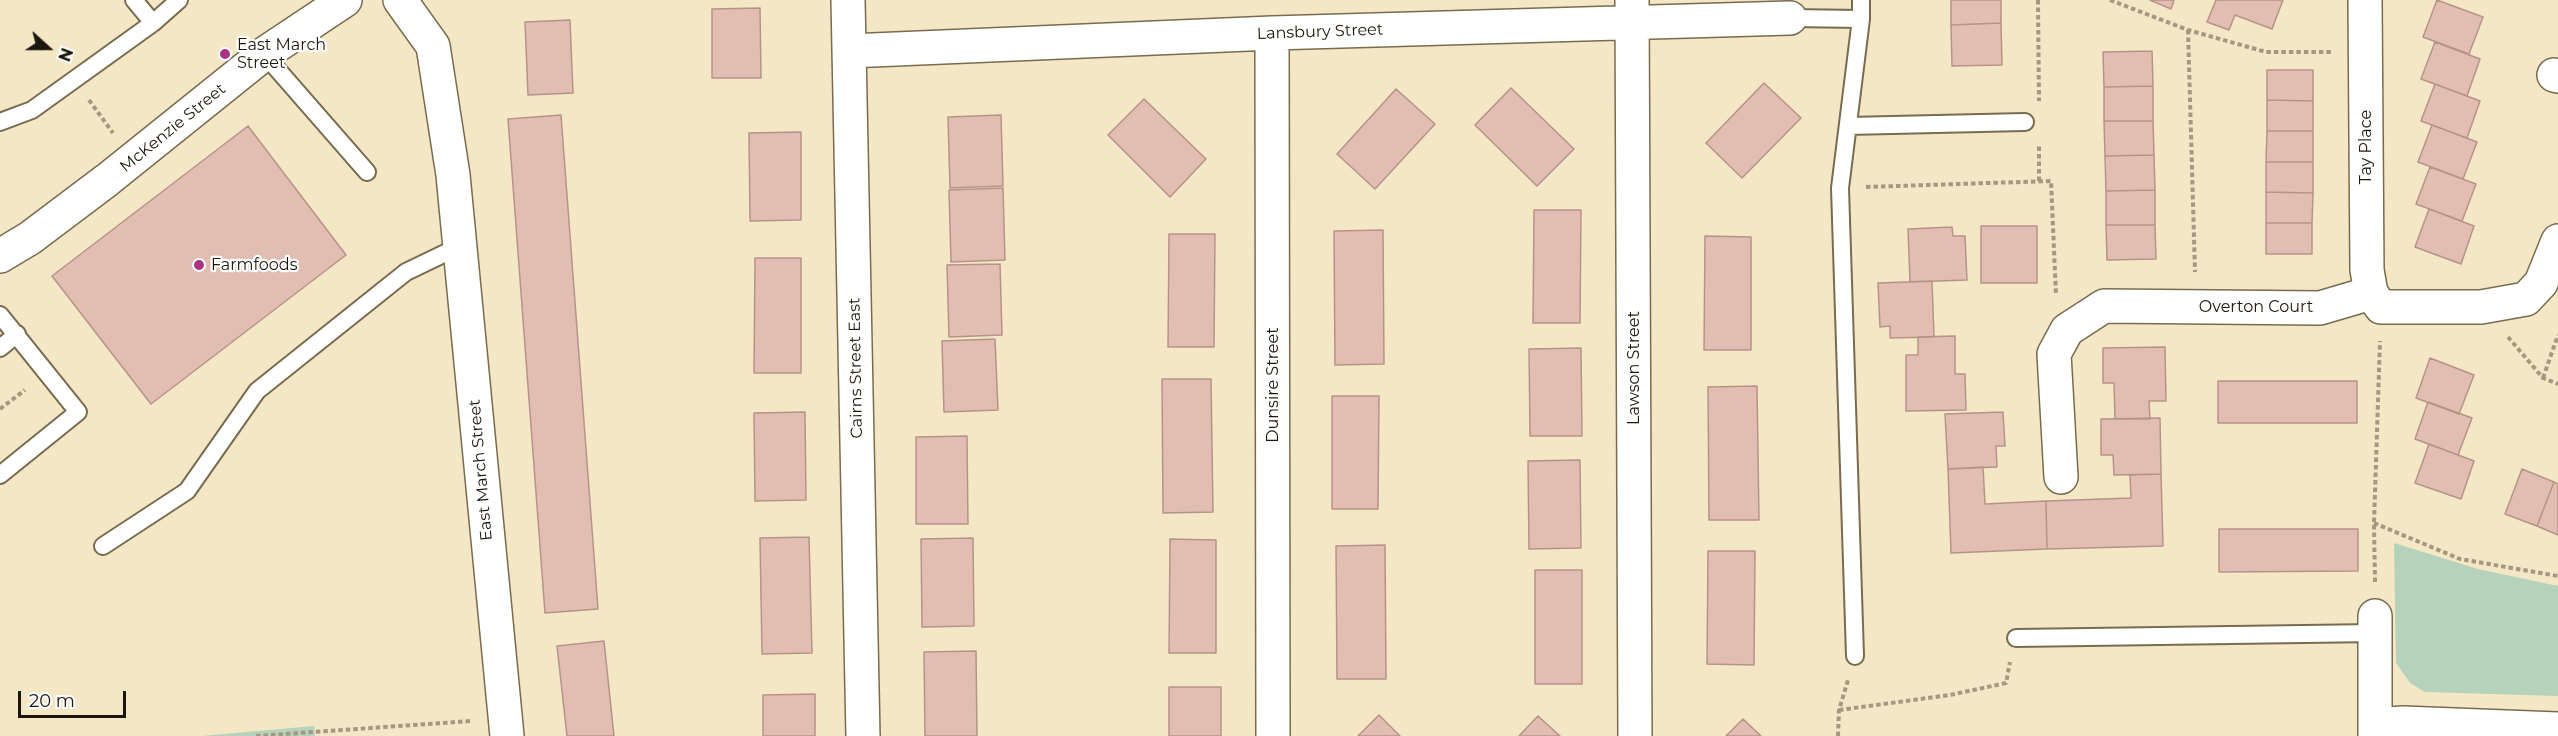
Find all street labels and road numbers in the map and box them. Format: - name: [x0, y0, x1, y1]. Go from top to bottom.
- street label: Lansbury Street: [1256, 20, 1384, 44]
- street label: McKenzie Street: [116, 79, 230, 177]
- street label: Tay Place: [2356, 110, 2376, 184]
- street label: Cairns Street East: [845, 297, 867, 439]
- street label: Overton Court: [2199, 297, 2313, 317]
- street label: Lawson Street: [1624, 311, 1644, 425]
- street label: Dunsire Street: [1263, 327, 1283, 443]
- street label: East March Street: [465, 399, 497, 541]

